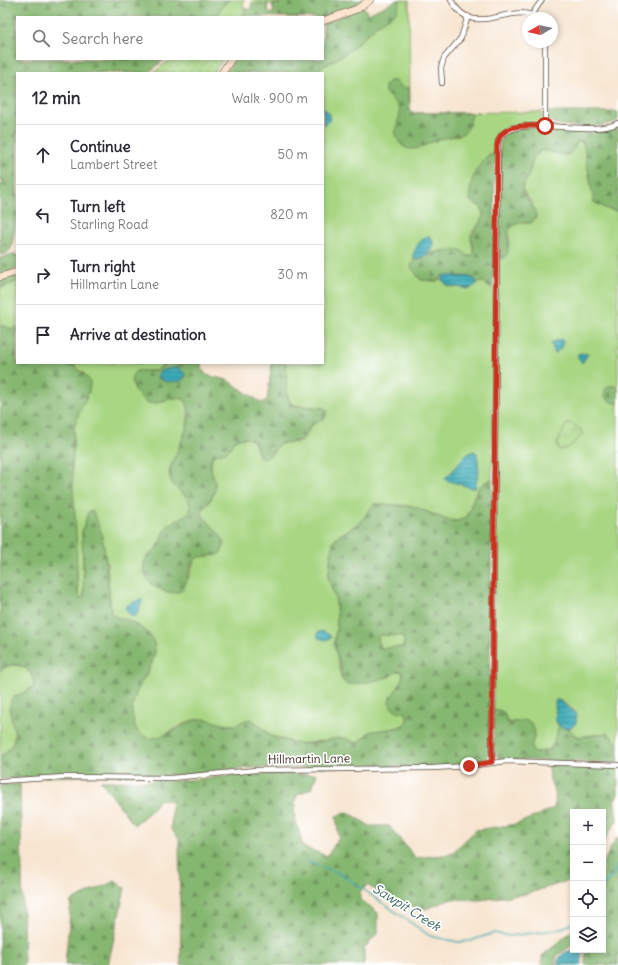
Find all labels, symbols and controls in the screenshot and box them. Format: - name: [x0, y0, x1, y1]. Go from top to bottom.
- north arrow: [522, 12, 558, 48]
- search box: [16, 16, 324, 60]
- icon: search: [30, 27, 52, 49]
- text: Search here: [62, 29, 143, 48]
- text: 12 min: [32, 87, 81, 109]
- text: Walk · 900 m: [231, 90, 308, 107]
- route start: [536, 117, 554, 135]
- text: Continue: [70, 137, 131, 156]
- icon: ahead: [32, 144, 54, 166]
- text: 50 m: [277, 146, 308, 163]
- text: Lambert Street: [70, 156, 157, 173]
- text: Turn left: [70, 197, 125, 216]
- icon: left: [32, 204, 54, 226]
- text: 820 m: [270, 206, 308, 223]
- text: Starling Road: [70, 216, 148, 233]
- text: Turn right: [70, 257, 135, 276]
- icon: right: [32, 264, 54, 286]
- text: 30 m: [278, 266, 308, 283]
- text: Hillmartin Lane: [70, 276, 159, 293]
- icon: arrive: [32, 324, 54, 346]
- text: Arrive at destination: [70, 325, 206, 344]
- street label: Hillmartin Lane: [268, 750, 350, 767]
- route end: [460, 757, 478, 775]
- map controls: [570, 809, 606, 953]
- button: +: [570, 809, 606, 845]
- button: −: [570, 845, 606, 881]
- water label: Sawpit Creek: [370, 880, 445, 936]
- button: locate: [570, 881, 606, 917]
- button: layers: [570, 917, 606, 953]

